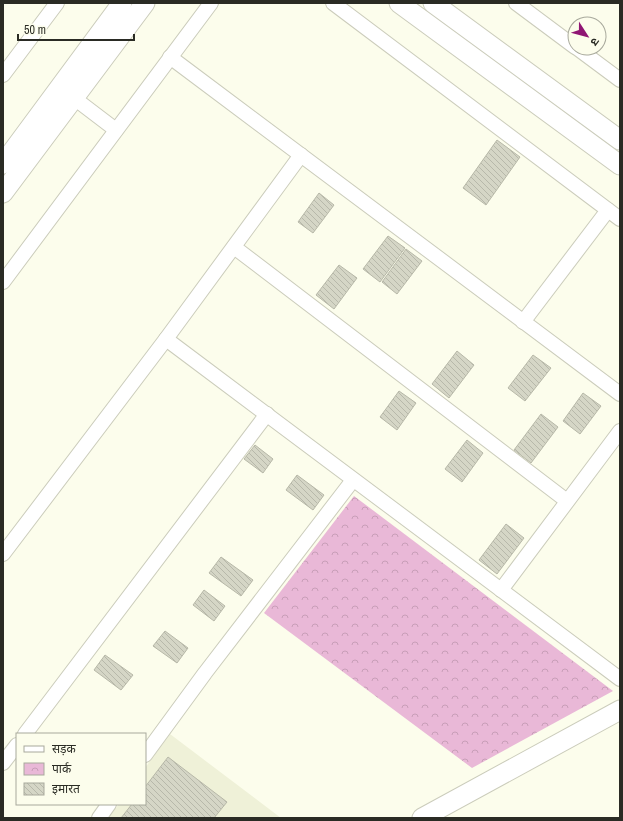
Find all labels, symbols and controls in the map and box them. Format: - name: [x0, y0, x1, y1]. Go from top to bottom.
- scale bar: [18, 16, 134, 42]
- north arrow: [567, 16, 607, 56]
- text: 50 m: [24, 22, 46, 38]
- text: उ: [587, 35, 603, 49]
- legend: [16, 733, 146, 805]
- text: सड़क: [52, 741, 77, 757]
- text: पार्क: [52, 761, 72, 777]
- text: इमारत: [52, 781, 81, 797]

